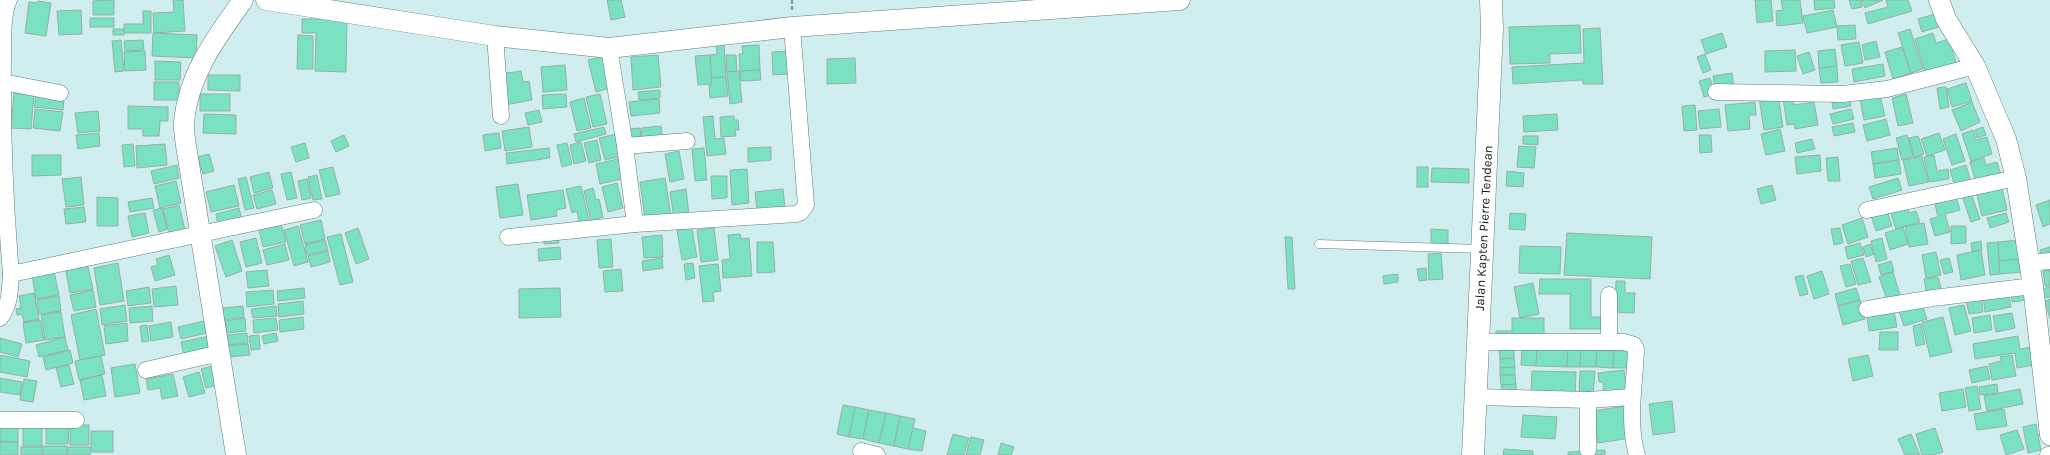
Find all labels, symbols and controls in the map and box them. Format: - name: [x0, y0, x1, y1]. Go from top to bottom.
- street label: Jalan Kapten Pierre Tendean: [1472, 145, 1495, 311]

